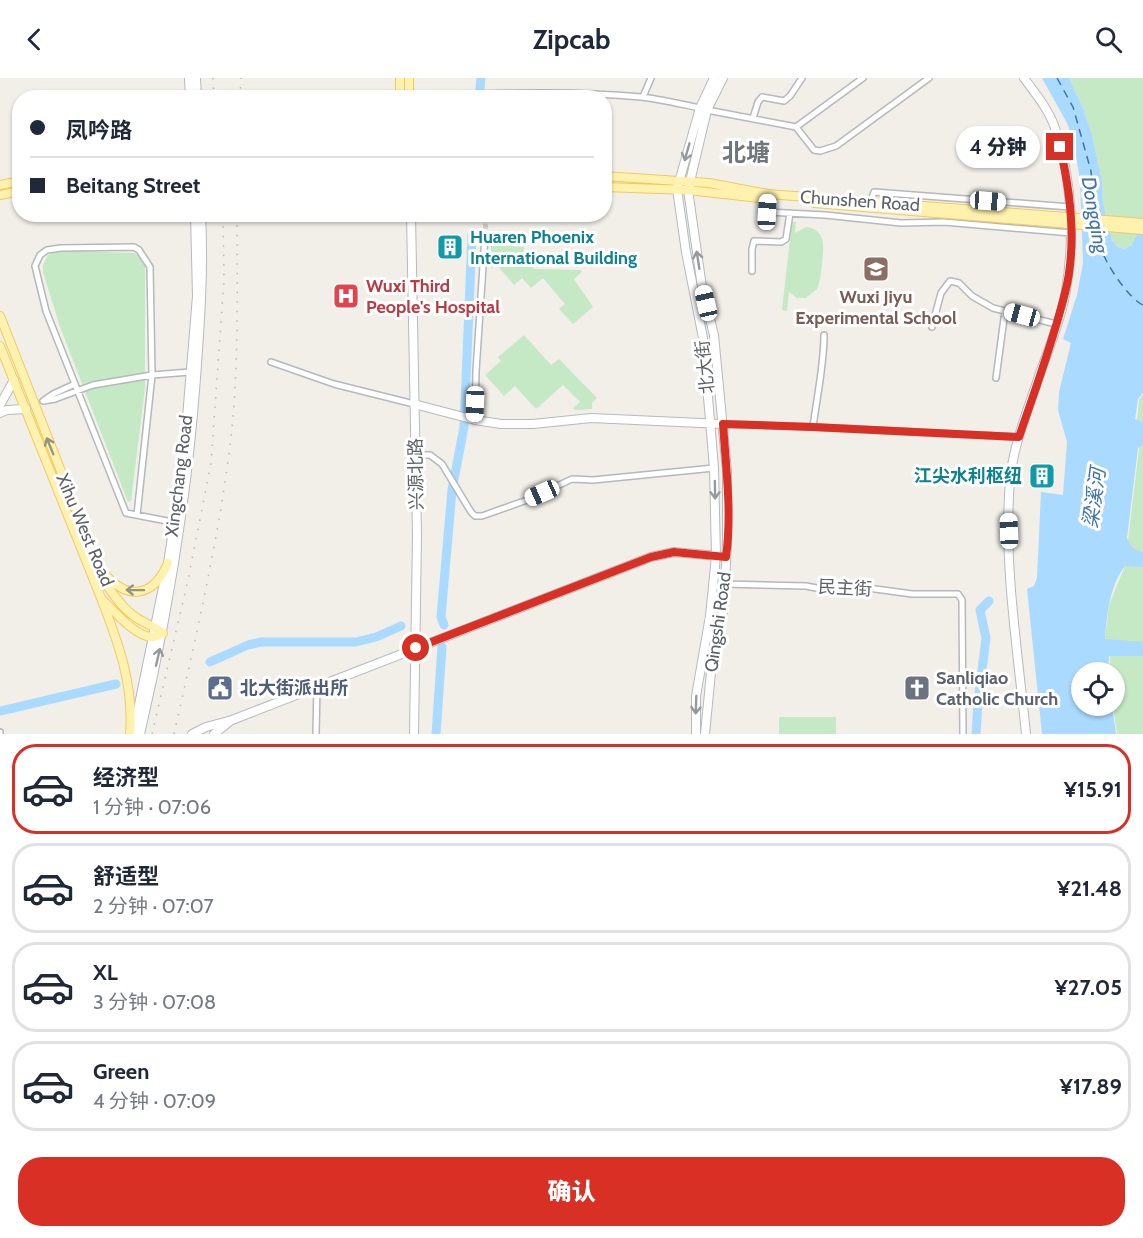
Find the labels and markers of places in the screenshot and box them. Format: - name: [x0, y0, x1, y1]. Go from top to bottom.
- place label: Huaren Phoenix International Building: [470, 226, 637, 269]
- building icon: Huaren Phoenix International Building: [435, 232, 465, 262]
- school or university icon: Wuxi Jiyu Experimental School: [861, 254, 891, 284]
- place label: Wuxi Third People's Hospital: [366, 275, 500, 318]
- hospital icon: Wuxi Third People's Hospital: [331, 281, 361, 311]
- place label: Wuxi Jiyu Experimental School: [795, 286, 957, 329]
- building icon: 江尖水利枢纽: [1027, 461, 1057, 491]
- place label: 江尖水利枢纽: [914, 465, 1022, 487]
- place label: Sanliqiao Catholic Church: [936, 667, 1058, 710]
- public building icon: 北大街派出所: [205, 673, 235, 703]
- church icon: Sanliqiao Catholic Church: [902, 673, 932, 703]
- place label: 北大街派出所: [240, 677, 348, 699]

